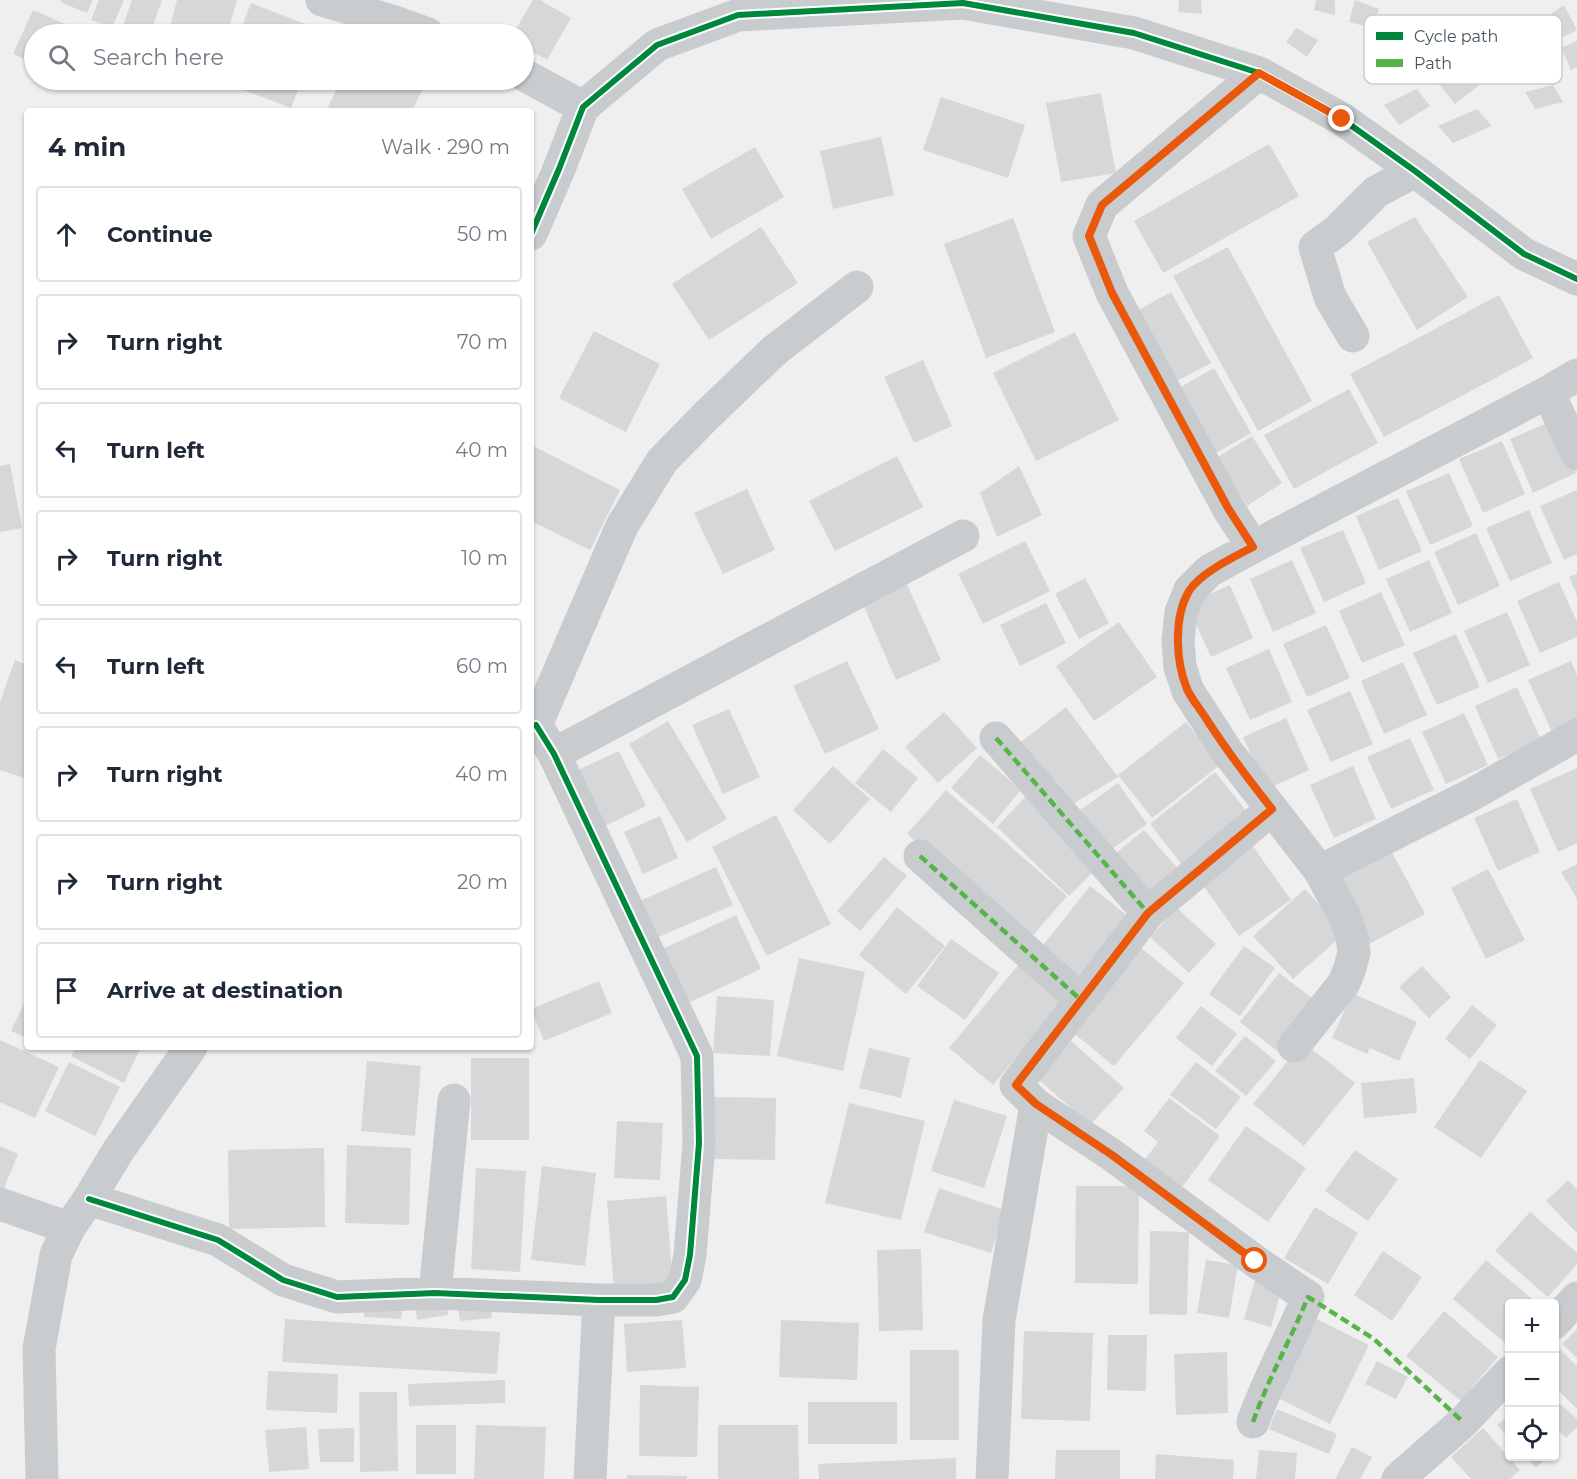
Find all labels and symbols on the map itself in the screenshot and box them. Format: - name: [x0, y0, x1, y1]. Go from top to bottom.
- legend: [1364, 15, 1562, 84]
- text: Cycle path: [1414, 27, 1498, 46]
- text: Path: [1414, 54, 1452, 73]
- route end: [1328, 105, 1354, 131]
- route start: [1241, 1247, 1267, 1273]

